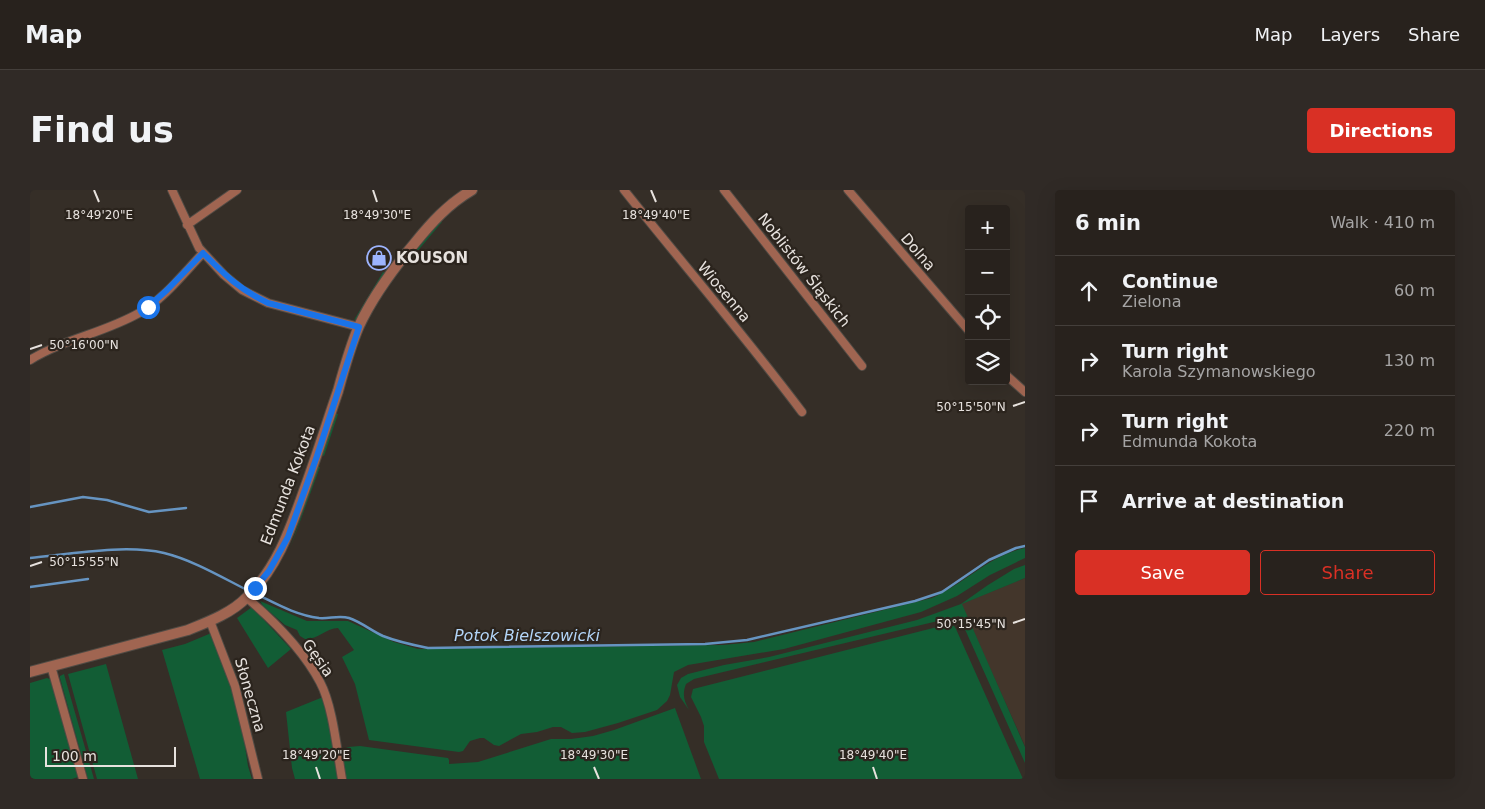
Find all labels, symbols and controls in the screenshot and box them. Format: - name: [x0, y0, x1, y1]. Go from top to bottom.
- text: Map: [25, 21, 82, 49]
- text: Map: [1254, 24, 1292, 45]
- text: Layers: [1320, 24, 1380, 45]
- text: Share: [1408, 24, 1460, 45]
- button: Directions: [1307, 108, 1455, 153]
- text: Find us: [30, 110, 174, 150]
- map controls: [965, 205, 1010, 385]
- button: +: [965, 205, 1010, 250]
- text: 18°49'20"E: [65, 208, 133, 222]
- text: 18°49'30"E: [343, 208, 411, 222]
- text: 18°49'40"E: [622, 208, 690, 222]
- street label: Noblistów Śląskich: [754, 209, 855, 330]
- text: 6 min: [1075, 211, 1141, 235]
- text: Walk · 410 m: [1330, 213, 1435, 232]
- street label: Dolna: [897, 230, 939, 274]
- shop icon: KOUSON: [366, 245, 392, 271]
- place label: KOUSON: [396, 249, 468, 267]
- button: −: [965, 250, 1010, 295]
- street label: Wiosenna: [694, 258, 754, 326]
- text: Continue: [1122, 270, 1218, 292]
- icon: ahead: [1075, 277, 1103, 305]
- text: 60 m: [1394, 281, 1435, 300]
- text: Zielona: [1122, 292, 1181, 311]
- button: locate: [965, 295, 1010, 340]
- route start: [137, 296, 160, 319]
- text: 50°16'00"N: [49, 338, 119, 352]
- button: layers: [965, 340, 1010, 385]
- text: Turn right: [1122, 340, 1228, 362]
- icon: right: [1075, 347, 1103, 375]
- text: 130 m: [1384, 351, 1435, 370]
- text: Karola Szymanowskiego: [1122, 362, 1316, 381]
- text: 50°15'50"N: [936, 400, 1006, 414]
- text: Turn right: [1122, 410, 1228, 432]
- icon: right: [1075, 417, 1103, 445]
- text: 220 m: [1384, 421, 1435, 440]
- street label: Edmunda Kokota: [257, 423, 319, 547]
- text: Edmunda Kokota: [1122, 432, 1257, 451]
- icon: arrive: [1075, 487, 1103, 515]
- text: Arrive at destination: [1122, 490, 1344, 512]
- button: Save: [1075, 550, 1250, 595]
- button: Share: [1260, 550, 1435, 595]
- text: 50°15'55"N: [49, 555, 119, 569]
- route end: [244, 577, 267, 600]
- text: 50°15'45"N: [936, 617, 1006, 631]
- water label: Potok Bielszowicki: [454, 626, 601, 645]
- street label: Gęsia: [299, 636, 337, 680]
- street label: Słoneczna: [231, 656, 269, 734]
- scale bar: [45, 744, 176, 767]
- text: 100 m: [52, 748, 97, 764]
- text: 18°49'20"E: [282, 748, 350, 762]
- text: 18°49'30"E: [560, 748, 628, 762]
- text: 18°49'40"E: [839, 748, 907, 762]

